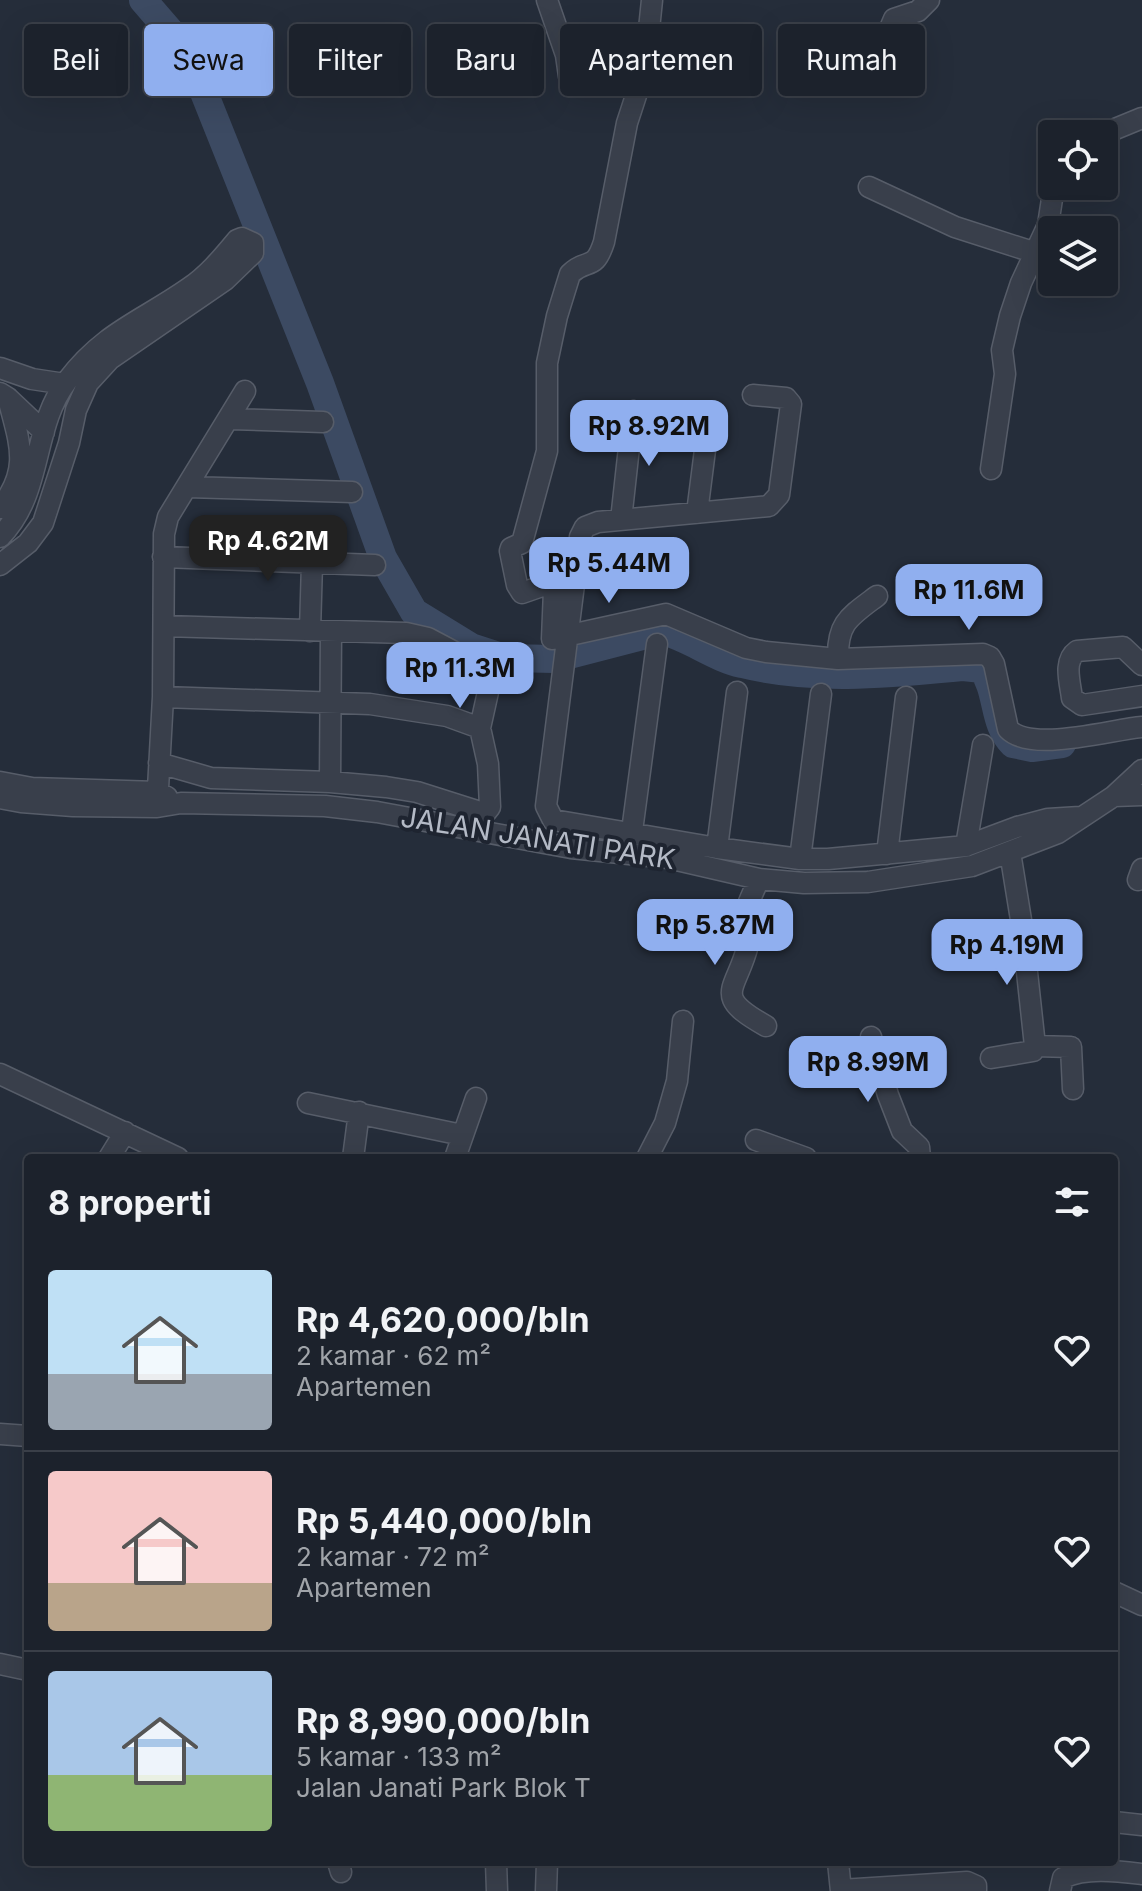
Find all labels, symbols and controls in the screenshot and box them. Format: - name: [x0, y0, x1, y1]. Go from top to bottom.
- chip: Beli: [24, 24, 128, 96]
- chip: Sewa: [144, 24, 273, 96]
- chip: Filter: [289, 24, 411, 96]
- chip: Baru: [427, 24, 544, 96]
- chip: Apartemen: [560, 24, 762, 96]
- chip: Rumah: [778, 24, 925, 96]
- map controls: [1038, 120, 1118, 296]
- button: locate: [1038, 120, 1118, 200]
- button: layers: [1038, 216, 1118, 296]
- pin: Rp 8.92M: [566, 400, 732, 468]
- text: Rp 8.92M: [588, 410, 710, 441]
- pin: Rp 4.62M: [185, 515, 351, 583]
- text: Rp 4.62M: [207, 525, 329, 556]
- pin: Rp 5.44M: [526, 537, 692, 605]
- text: Rp 5.44M: [547, 547, 671, 578]
- pin: Rp 11.6M: [886, 564, 1052, 632]
- text: Rp 11.6M: [913, 574, 1025, 605]
- pin: Rp 11.3M: [377, 642, 543, 710]
- text: Rp 11.3M: [404, 652, 516, 683]
- street label: JALAN JANATI PARK: [398, 800, 678, 876]
- pin: Rp 5.87M: [632, 899, 798, 967]
- text: Rp 5.87M: [655, 909, 775, 940]
- pin: Rp 4.19M: [924, 919, 1090, 987]
- text: Rp 4.19M: [950, 929, 1064, 960]
- pin: Rp 8.99M: [785, 1036, 951, 1104]
- text: Rp 8.99M: [807, 1046, 929, 1077]
- icon: filters: [1050, 1180, 1094, 1224]
- text: 8 properti: [48, 1182, 211, 1223]
- text: Rp 4,620,000/bln: [296, 1299, 590, 1340]
- icon: home: [112, 1302, 208, 1398]
- icon: heart: [1050, 1328, 1094, 1372]
- text: 2 kamar · 62 m²: [296, 1340, 491, 1371]
- text: Apartemen: [296, 1371, 432, 1402]
- text: Rp 5,440,000/bln: [296, 1500, 592, 1541]
- icon: home: [112, 1503, 208, 1599]
- icon: heart: [1050, 1529, 1094, 1573]
- text: 2 kamar · 72 m²: [296, 1541, 489, 1572]
- text: Apartemen: [296, 1572, 432, 1603]
- text: Rp 8,990,000/bln: [296, 1700, 590, 1741]
- icon: home: [112, 1703, 208, 1799]
- icon: heart: [1050, 1729, 1094, 1773]
- text: 5 kamar · 133 m²: [296, 1741, 502, 1772]
- text: Jalan Janati Park Blok T: [296, 1772, 591, 1803]

